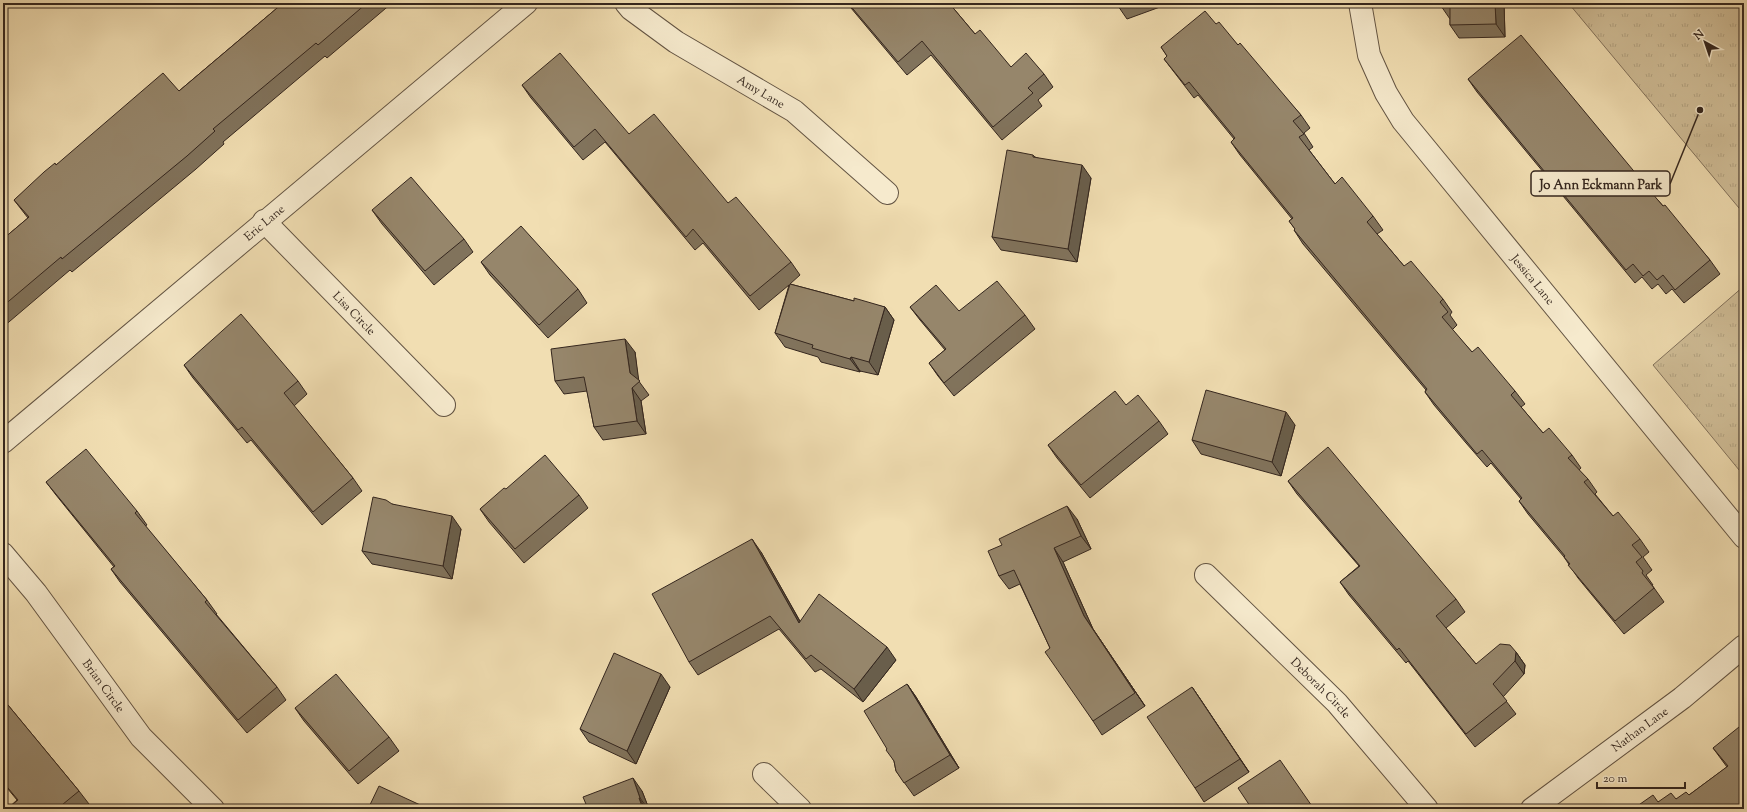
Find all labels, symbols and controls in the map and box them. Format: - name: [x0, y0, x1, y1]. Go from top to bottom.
- north arrow: [1685, 22, 1725, 62]
- text: N: [1690, 26, 1708, 45]
- street label: Amy Lane: [733, 71, 788, 114]
- callout: Jo Ann Eckmann Park: [1531, 171, 1670, 196]
- text: Jo Ann Eckmann Park: [1539, 177, 1663, 195]
- street label: Eric Lane: [240, 201, 289, 246]
- street label: Jessica Lane: [1505, 250, 1559, 310]
- street label: Lisa Circle: [328, 288, 379, 340]
- street label: Deborah Circle: [1286, 654, 1355, 723]
- street label: Brian Circle: [77, 656, 129, 717]
- street label: Nathan Lane: [1608, 703, 1673, 757]
- scale bar: [1597, 764, 1685, 790]
- text: 20 m: [1603, 770, 1628, 788]

